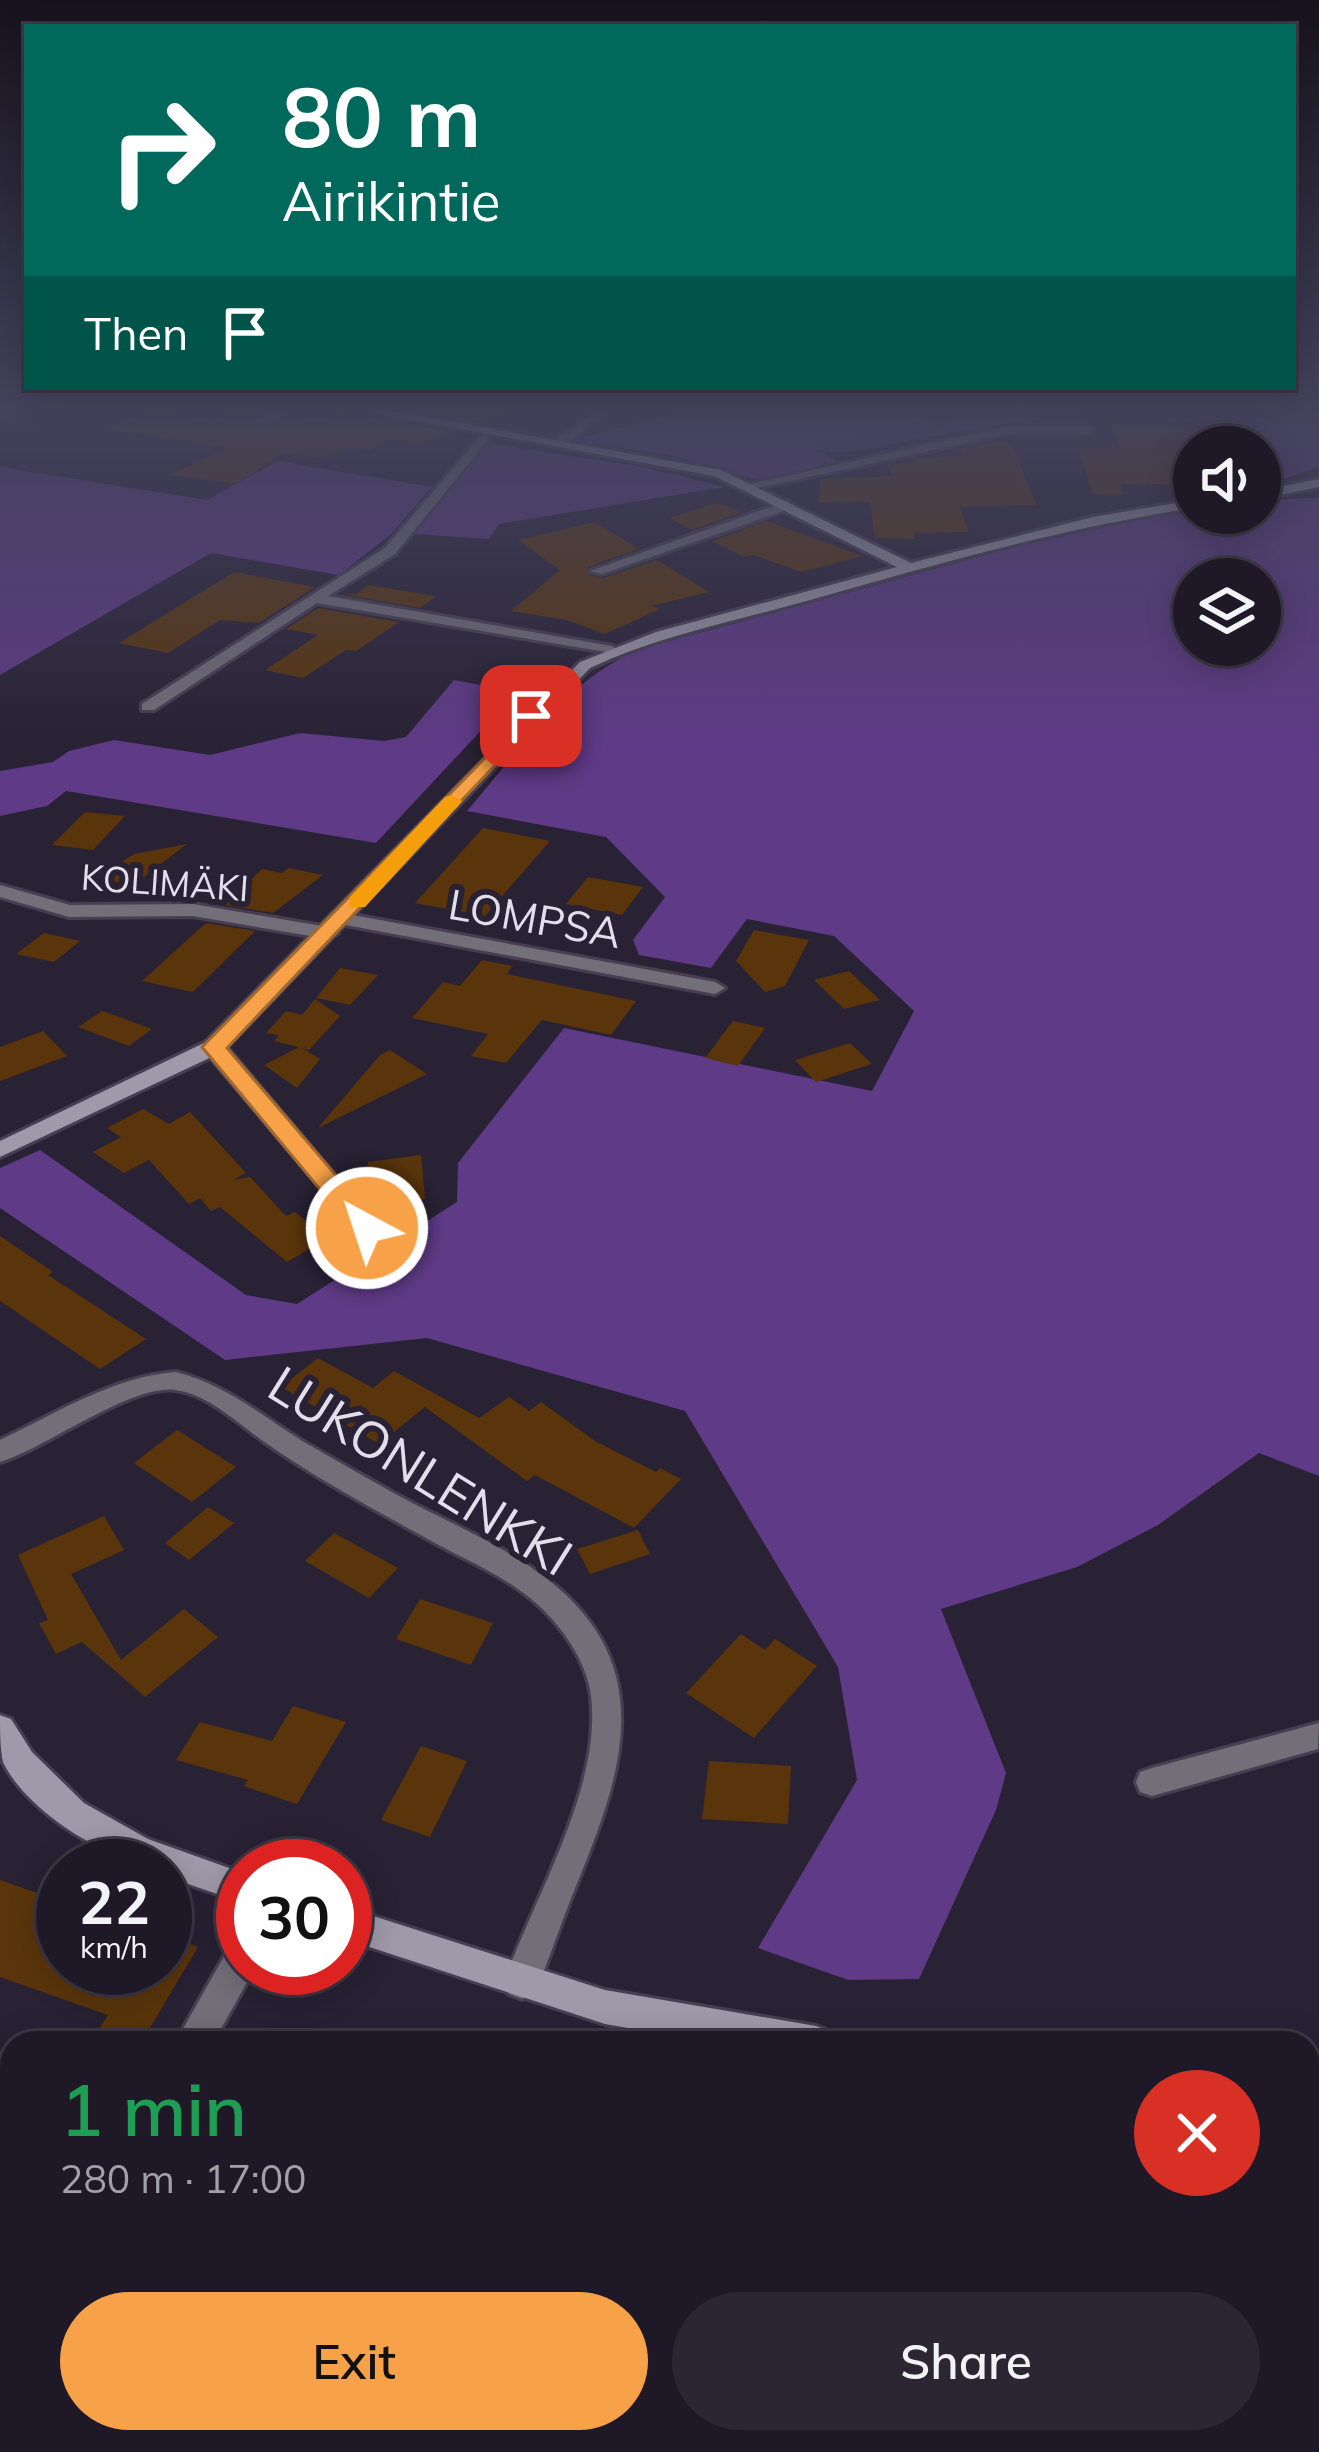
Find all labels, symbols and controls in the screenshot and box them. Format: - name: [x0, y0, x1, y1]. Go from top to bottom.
- text: 80 m: [282, 63, 481, 168]
- icon: right: [84, 72, 240, 228]
- text: Airikintie: [282, 167, 500, 235]
- icon: arrive: [212, 300, 278, 366]
- text: Then: [84, 305, 188, 361]
- map controls: [1173, 426, 1281, 666]
- button: sound: [1173, 426, 1281, 534]
- button: layers: [1173, 558, 1281, 666]
- pin: [480, 665, 582, 767]
- icon: arrive: [498, 683, 564, 749]
- street label: KOLIMÄKI: [80, 854, 250, 910]
- street label: LOMPSA: [445, 877, 625, 959]
- position arrow: [304, 1165, 430, 1291]
- street label: LUKONLENKKI: [257, 1351, 585, 1589]
- speed limit sign: 30: [216, 1839, 372, 1995]
- text: 22: [78, 1864, 150, 1939]
- text: km/h: [80, 1928, 148, 1966]
- text: 1 min: [60, 2064, 247, 2154]
- button: close: [1134, 2070, 1260, 2196]
- text: 280 m · 17:00: [60, 2154, 306, 2203]
- button: Exit: [60, 2292, 648, 2430]
- button: Share: [672, 2292, 1260, 2430]

